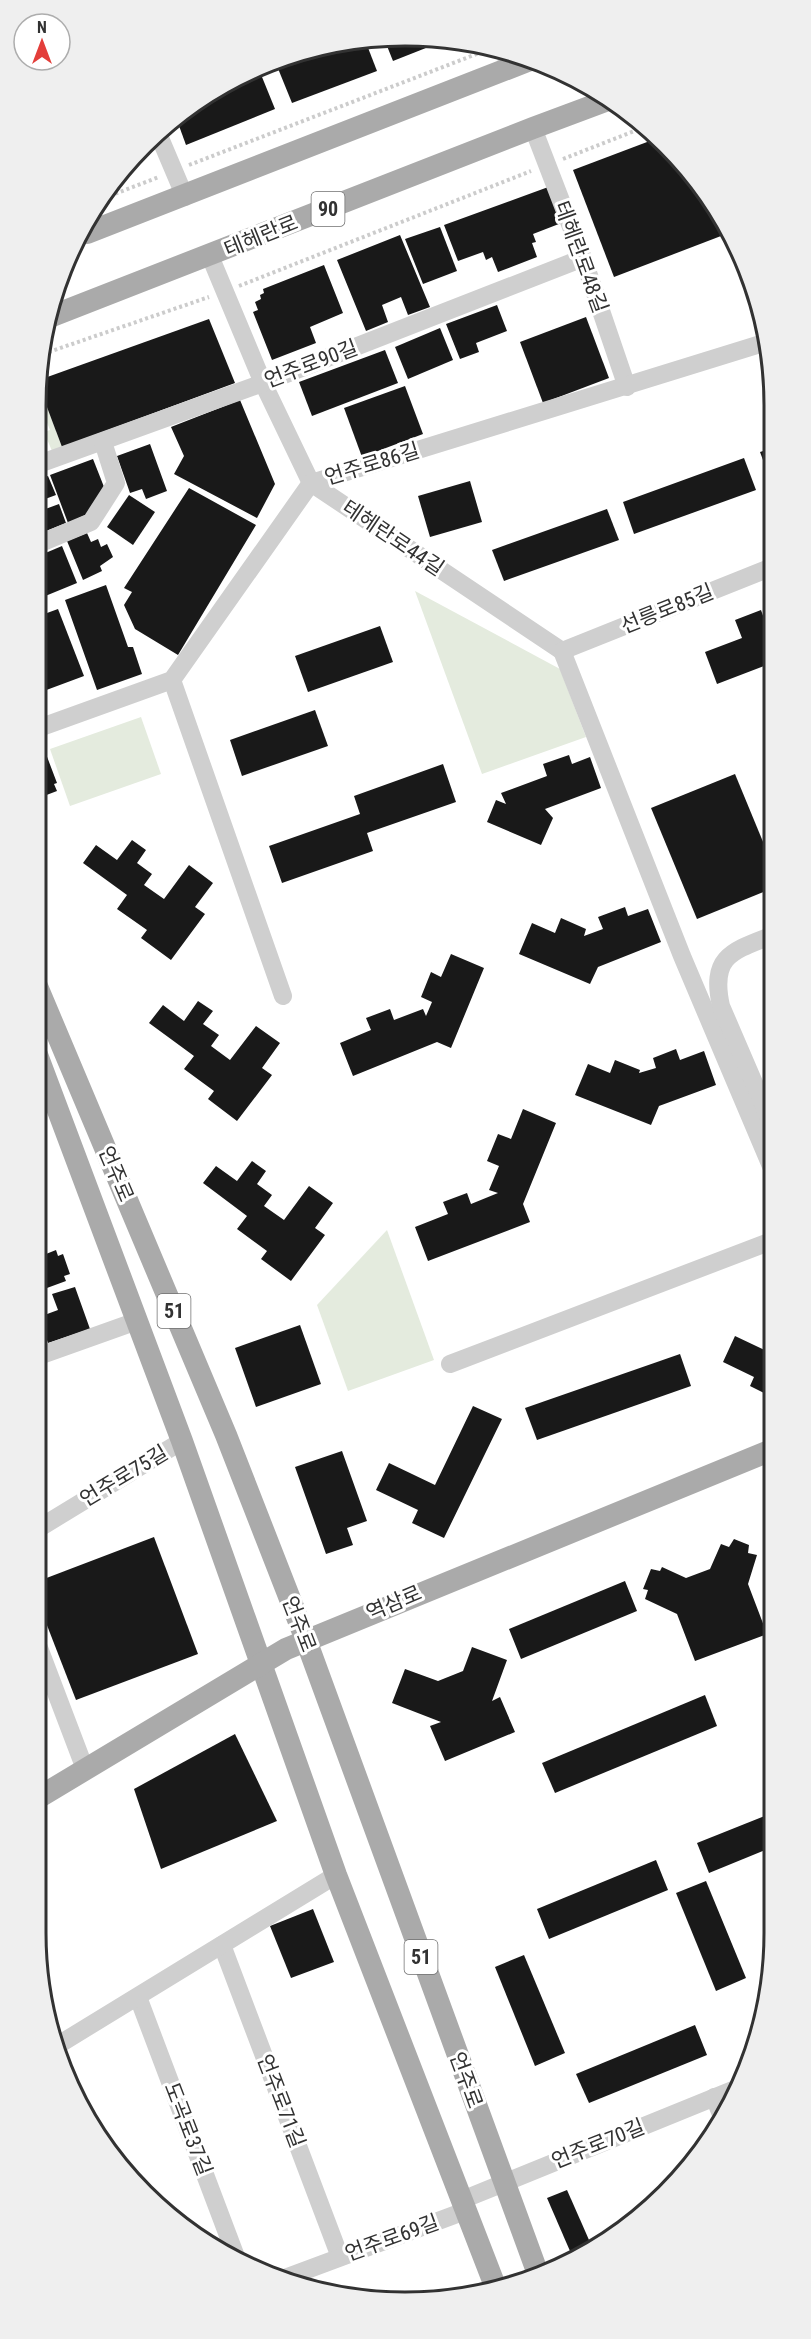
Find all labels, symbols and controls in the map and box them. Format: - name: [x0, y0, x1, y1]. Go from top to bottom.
- north arrow: [12, 12, 72, 72]
- text: N: [37, 18, 47, 37]
- road number: 90: [312, 192, 344, 226]
- street label: 테헤란로48길: [550, 198, 612, 316]
- street label: 테헤란로: [221, 210, 301, 262]
- street label: 언주로90길: [261, 335, 361, 393]
- street label: 언주로86길: [322, 438, 422, 490]
- street label: 테헤란로44길: [338, 495, 448, 581]
- street label: 선릉로85길: [617, 580, 717, 638]
- street label: 언주로: [94, 1143, 138, 1205]
- road number: 51: [158, 1294, 190, 1328]
- street label: 언주로75길: [76, 1440, 172, 1512]
- street label: 역삼로: [363, 1581, 425, 1625]
- street label: 언주로: [277, 1593, 321, 1655]
- road number: 51: [404, 1940, 438, 1974]
- street label: 언주로: [445, 2049, 487, 2111]
- street label: 언주로71길: [252, 2051, 310, 2151]
- street label: 도곡로37길: [159, 2079, 217, 2179]
- street label: 언주로70길: [548, 2115, 648, 2173]
- street label: 언주로69길: [342, 2210, 442, 2266]

